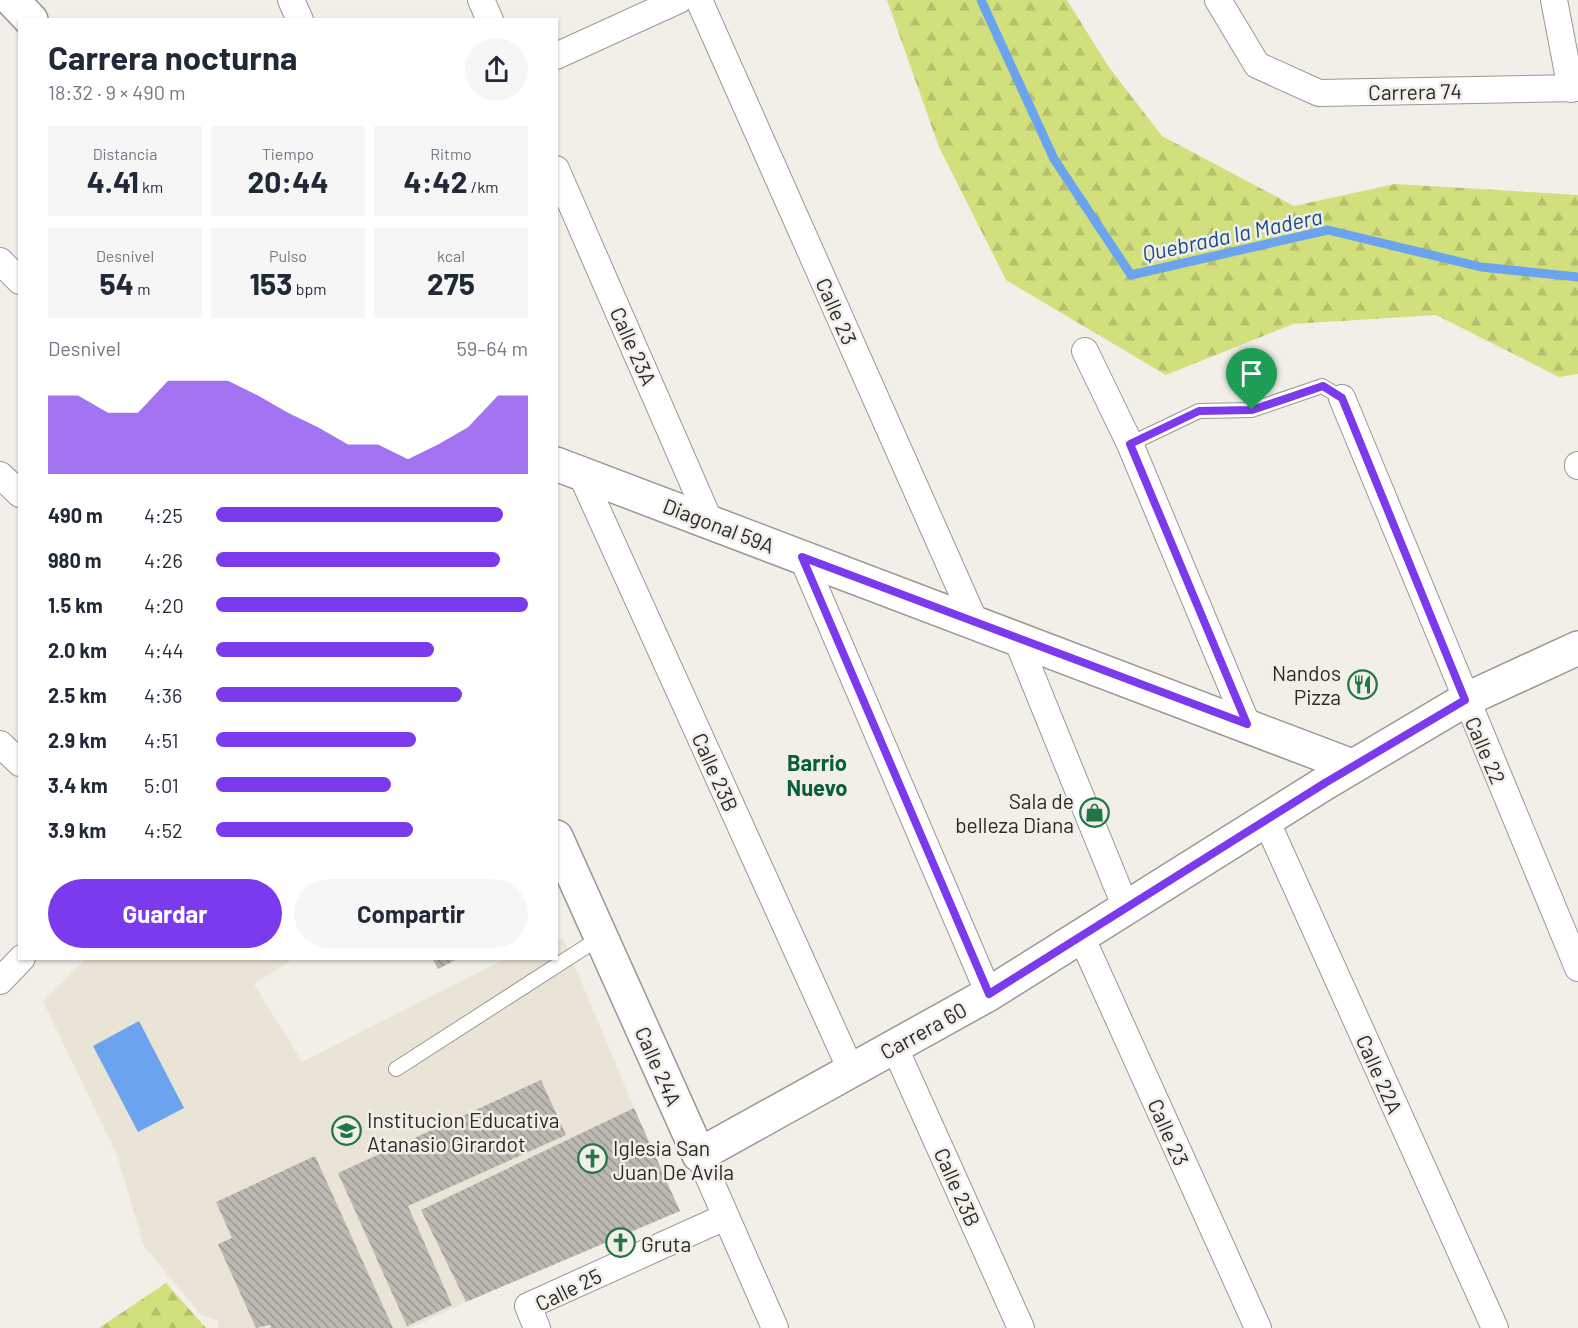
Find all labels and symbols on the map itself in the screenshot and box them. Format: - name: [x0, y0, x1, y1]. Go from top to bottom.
- street label: Carrera 74: [1368, 78, 1462, 104]
- water label: Quebrada la Madera: [1140, 202, 1324, 266]
- street label: Calle 23: [811, 274, 863, 348]
- street label: Calle 23A: [606, 303, 662, 389]
- pin: [1226, 348, 1277, 410]
- street label: Diagonal 59A: [660, 492, 778, 558]
- place label: Nandos Pizza: [1272, 660, 1341, 709]
- restaurant icon: Nandos Pizza: [1346, 668, 1378, 700]
- street label: Calle 22: [1461, 712, 1511, 788]
- street label: Calle 23B: [688, 729, 744, 815]
- district label: Barrio Nuevo: [787, 749, 847, 800]
- place label: Sala de belleza Diana: [955, 788, 1074, 837]
- shop icon: Sala de belleza Diana: [1079, 796, 1111, 828]
- street label: Carrera 60: [875, 996, 971, 1064]
- street label: Calle 24A: [631, 1023, 688, 1110]
- street label: Calle 22A: [1352, 1031, 1409, 1118]
- street label: Calle 23: [1143, 1095, 1195, 1169]
- place label: Institucion Educativa Atanasio Girardot: [367, 1107, 559, 1156]
- school or university icon: Institucion Educativa Atanasio Girardot: [330, 1115, 362, 1147]
- place label: Iglesia San Juan De Avila: [613, 1135, 734, 1184]
- church icon: Iglesia San Juan De Avila: [576, 1143, 608, 1175]
- street label: Calle 23B: [930, 1144, 986, 1230]
- church icon: Gruta: [604, 1227, 636, 1259]
- place label: Gruta: [641, 1231, 691, 1256]
- street label: Calle 25: [531, 1262, 605, 1316]

